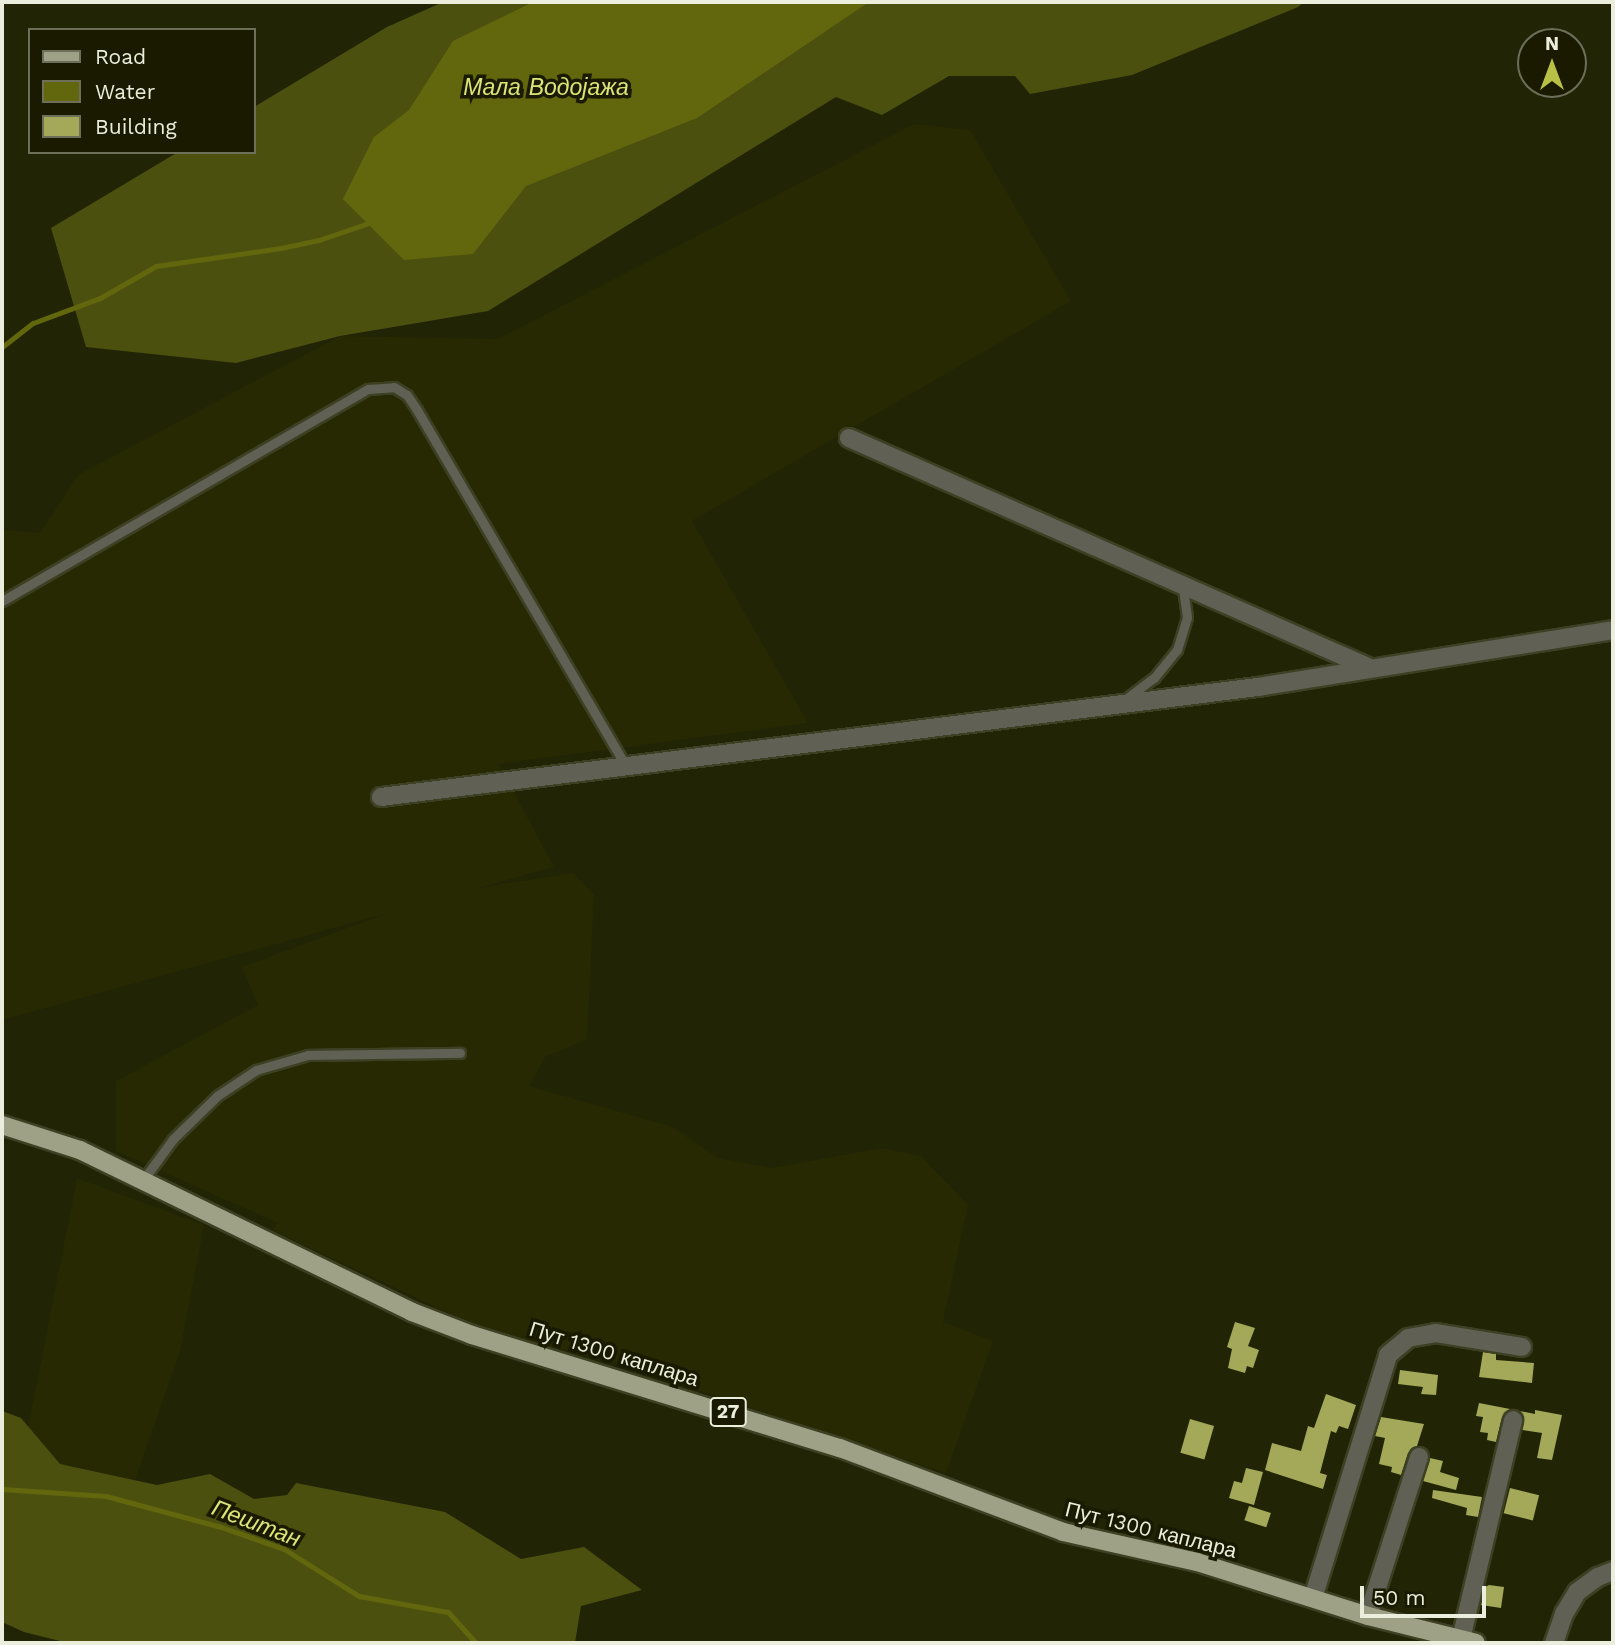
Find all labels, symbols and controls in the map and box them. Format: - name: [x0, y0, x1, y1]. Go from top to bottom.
- legend: [28, 28, 256, 154]
- north arrow: [1517, 28, 1587, 98]
- text: N: [1545, 32, 1559, 55]
- text: Road: [95, 44, 146, 69]
- water label: Мала Водојажа: [463, 74, 629, 102]
- text: Water: [95, 79, 155, 104]
- text: Building: [95, 114, 177, 139]
- street label: Пут 1300 каплара: [526, 1316, 702, 1392]
- road number: 27: [709, 1396, 747, 1428]
- water label: Пештан: [208, 1494, 304, 1554]
- street label: Пут 1300 каплара: [1063, 1496, 1239, 1564]
- scale bar: [1363, 1572, 1489, 1616]
- text: 50 m: [1373, 1585, 1425, 1610]

